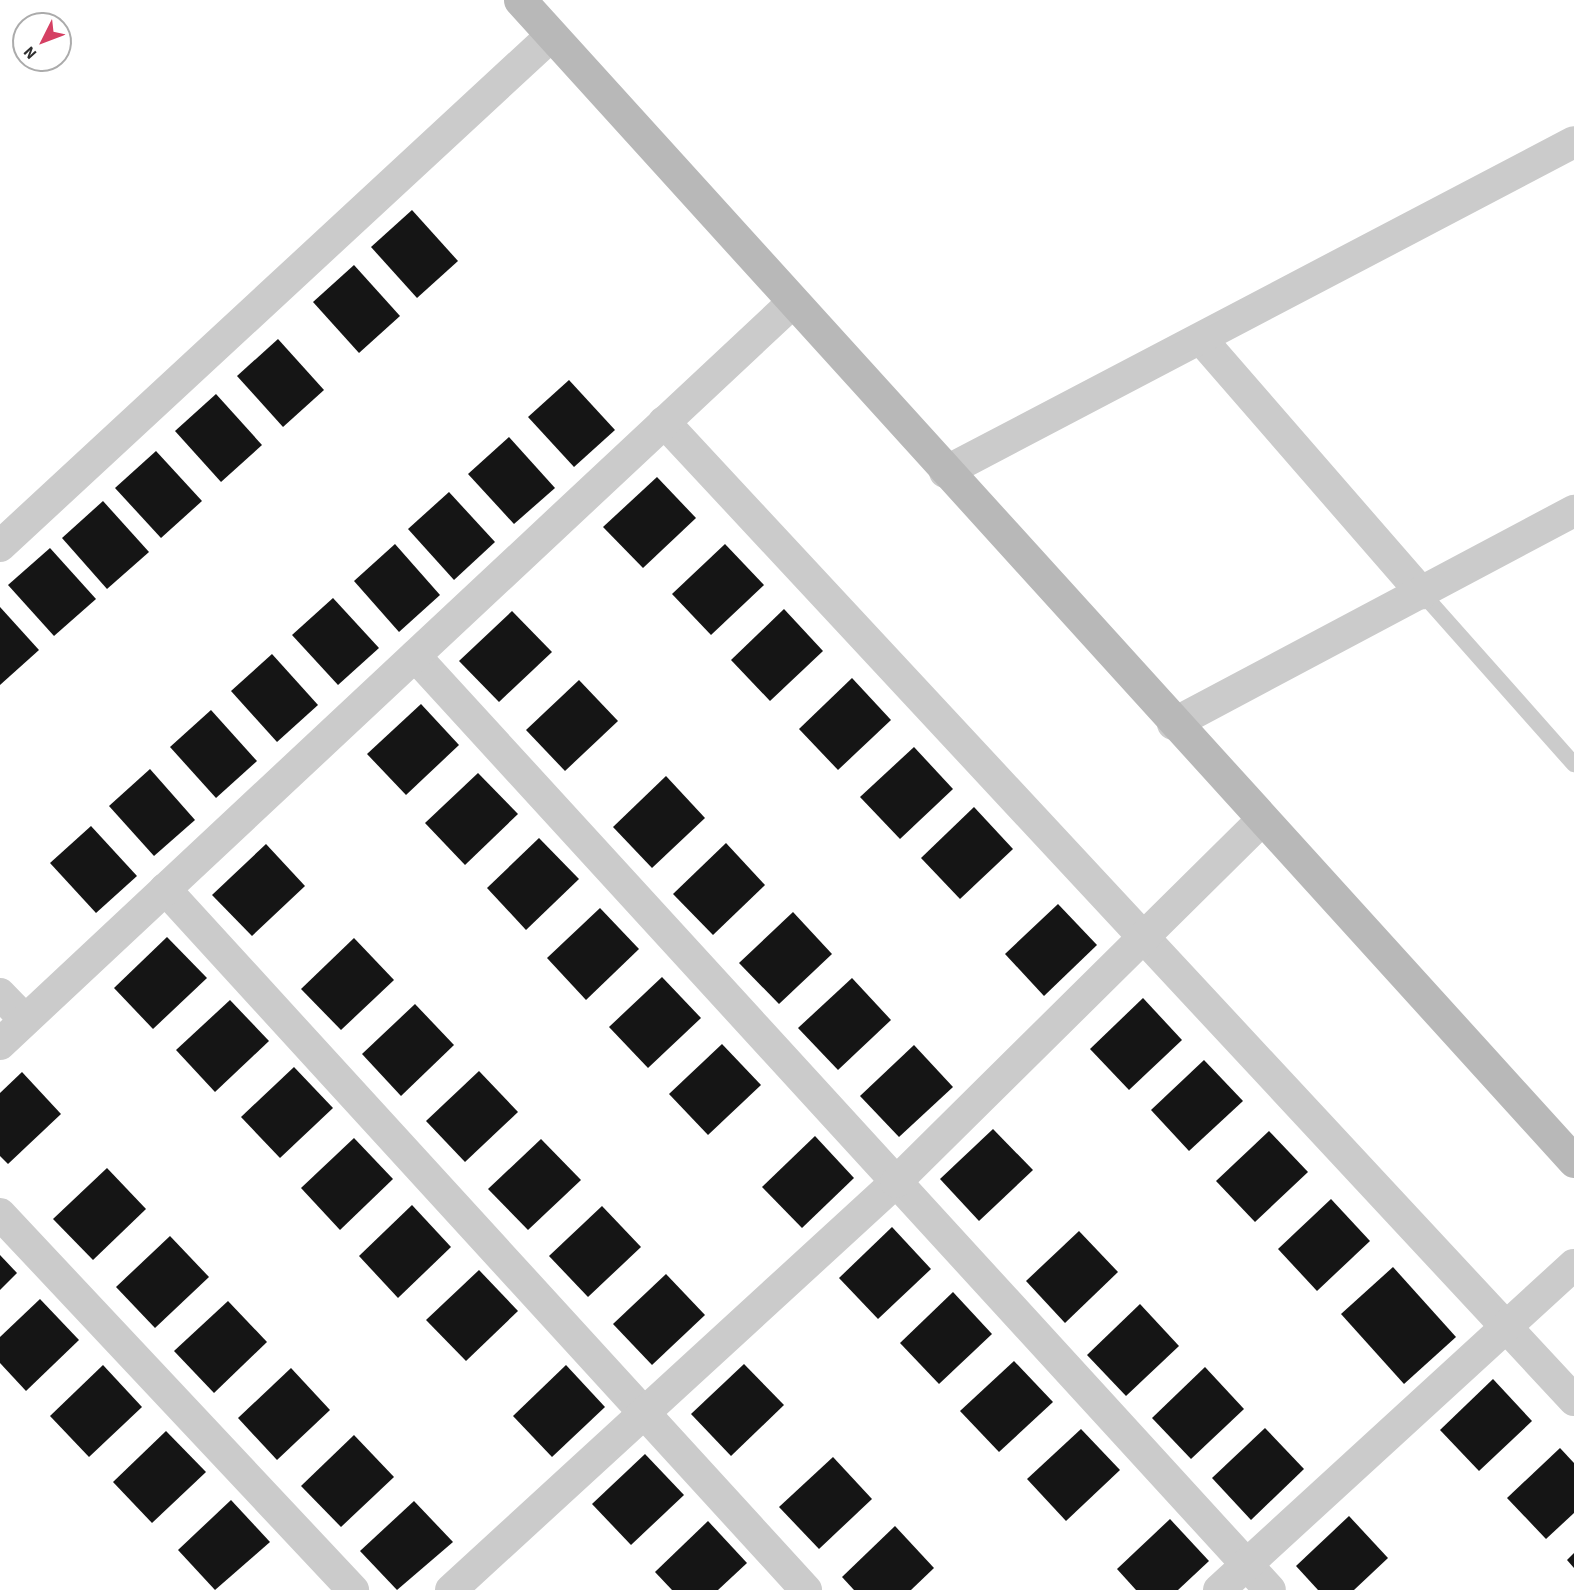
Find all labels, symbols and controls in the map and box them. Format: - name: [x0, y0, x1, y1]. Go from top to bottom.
- north arrow: [12, 12, 72, 72]
- text: N: [18, 41, 42, 64]

